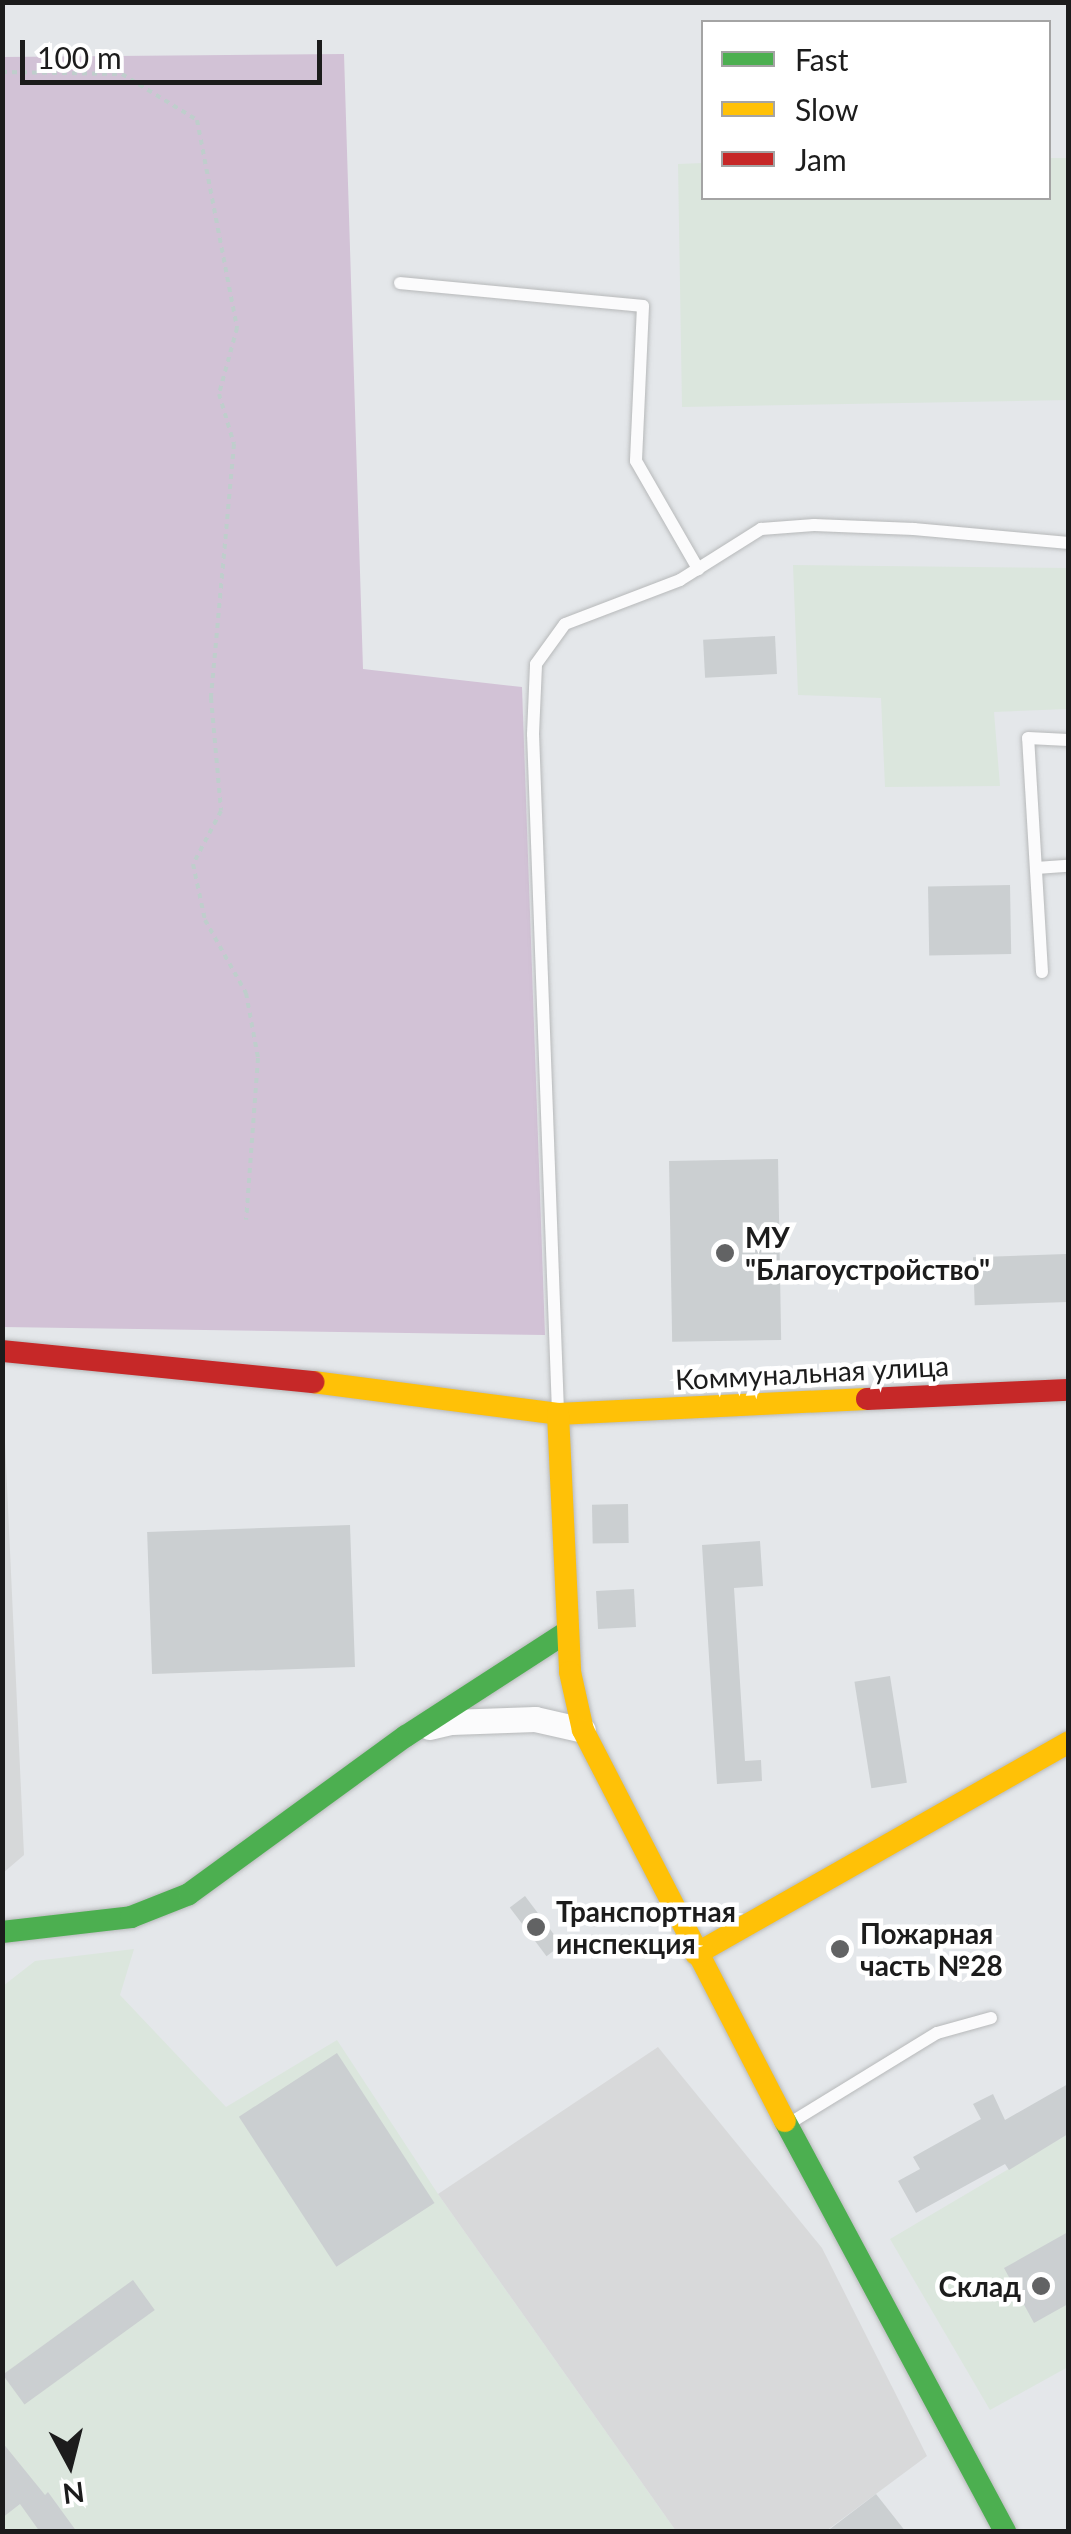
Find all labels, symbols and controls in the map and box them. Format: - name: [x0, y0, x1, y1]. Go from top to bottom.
- scale bar: [25, 20, 328, 82]
- legend: [701, 20, 1051, 200]
- text: 100 m: [37, 39, 122, 75]
- text: Fast: [795, 41, 849, 77]
- text: Slow: [795, 91, 858, 127]
- text: Jam: [795, 141, 847, 177]
- place label: МУ "Благоустройство": [745, 1220, 990, 1286]
- marker: МУ "Благоустройство": [714, 1242, 736, 1264]
- street label: Коммунальная улица: [674, 1348, 950, 1396]
- place label: Транспортная инспекция: [556, 1894, 736, 1960]
- marker: Транспортная инспекция: [525, 1916, 547, 1938]
- place label: Пожарная часть №28: [860, 1916, 1003, 1982]
- marker: Пожарная часть №28: [829, 1938, 851, 1960]
- place label: Склад: [939, 2269, 1021, 2303]
- marker: Склад: [1030, 2275, 1052, 2297]
- north arrow: [20, 2414, 120, 2514]
- text: N: [61, 2476, 86, 2512]

